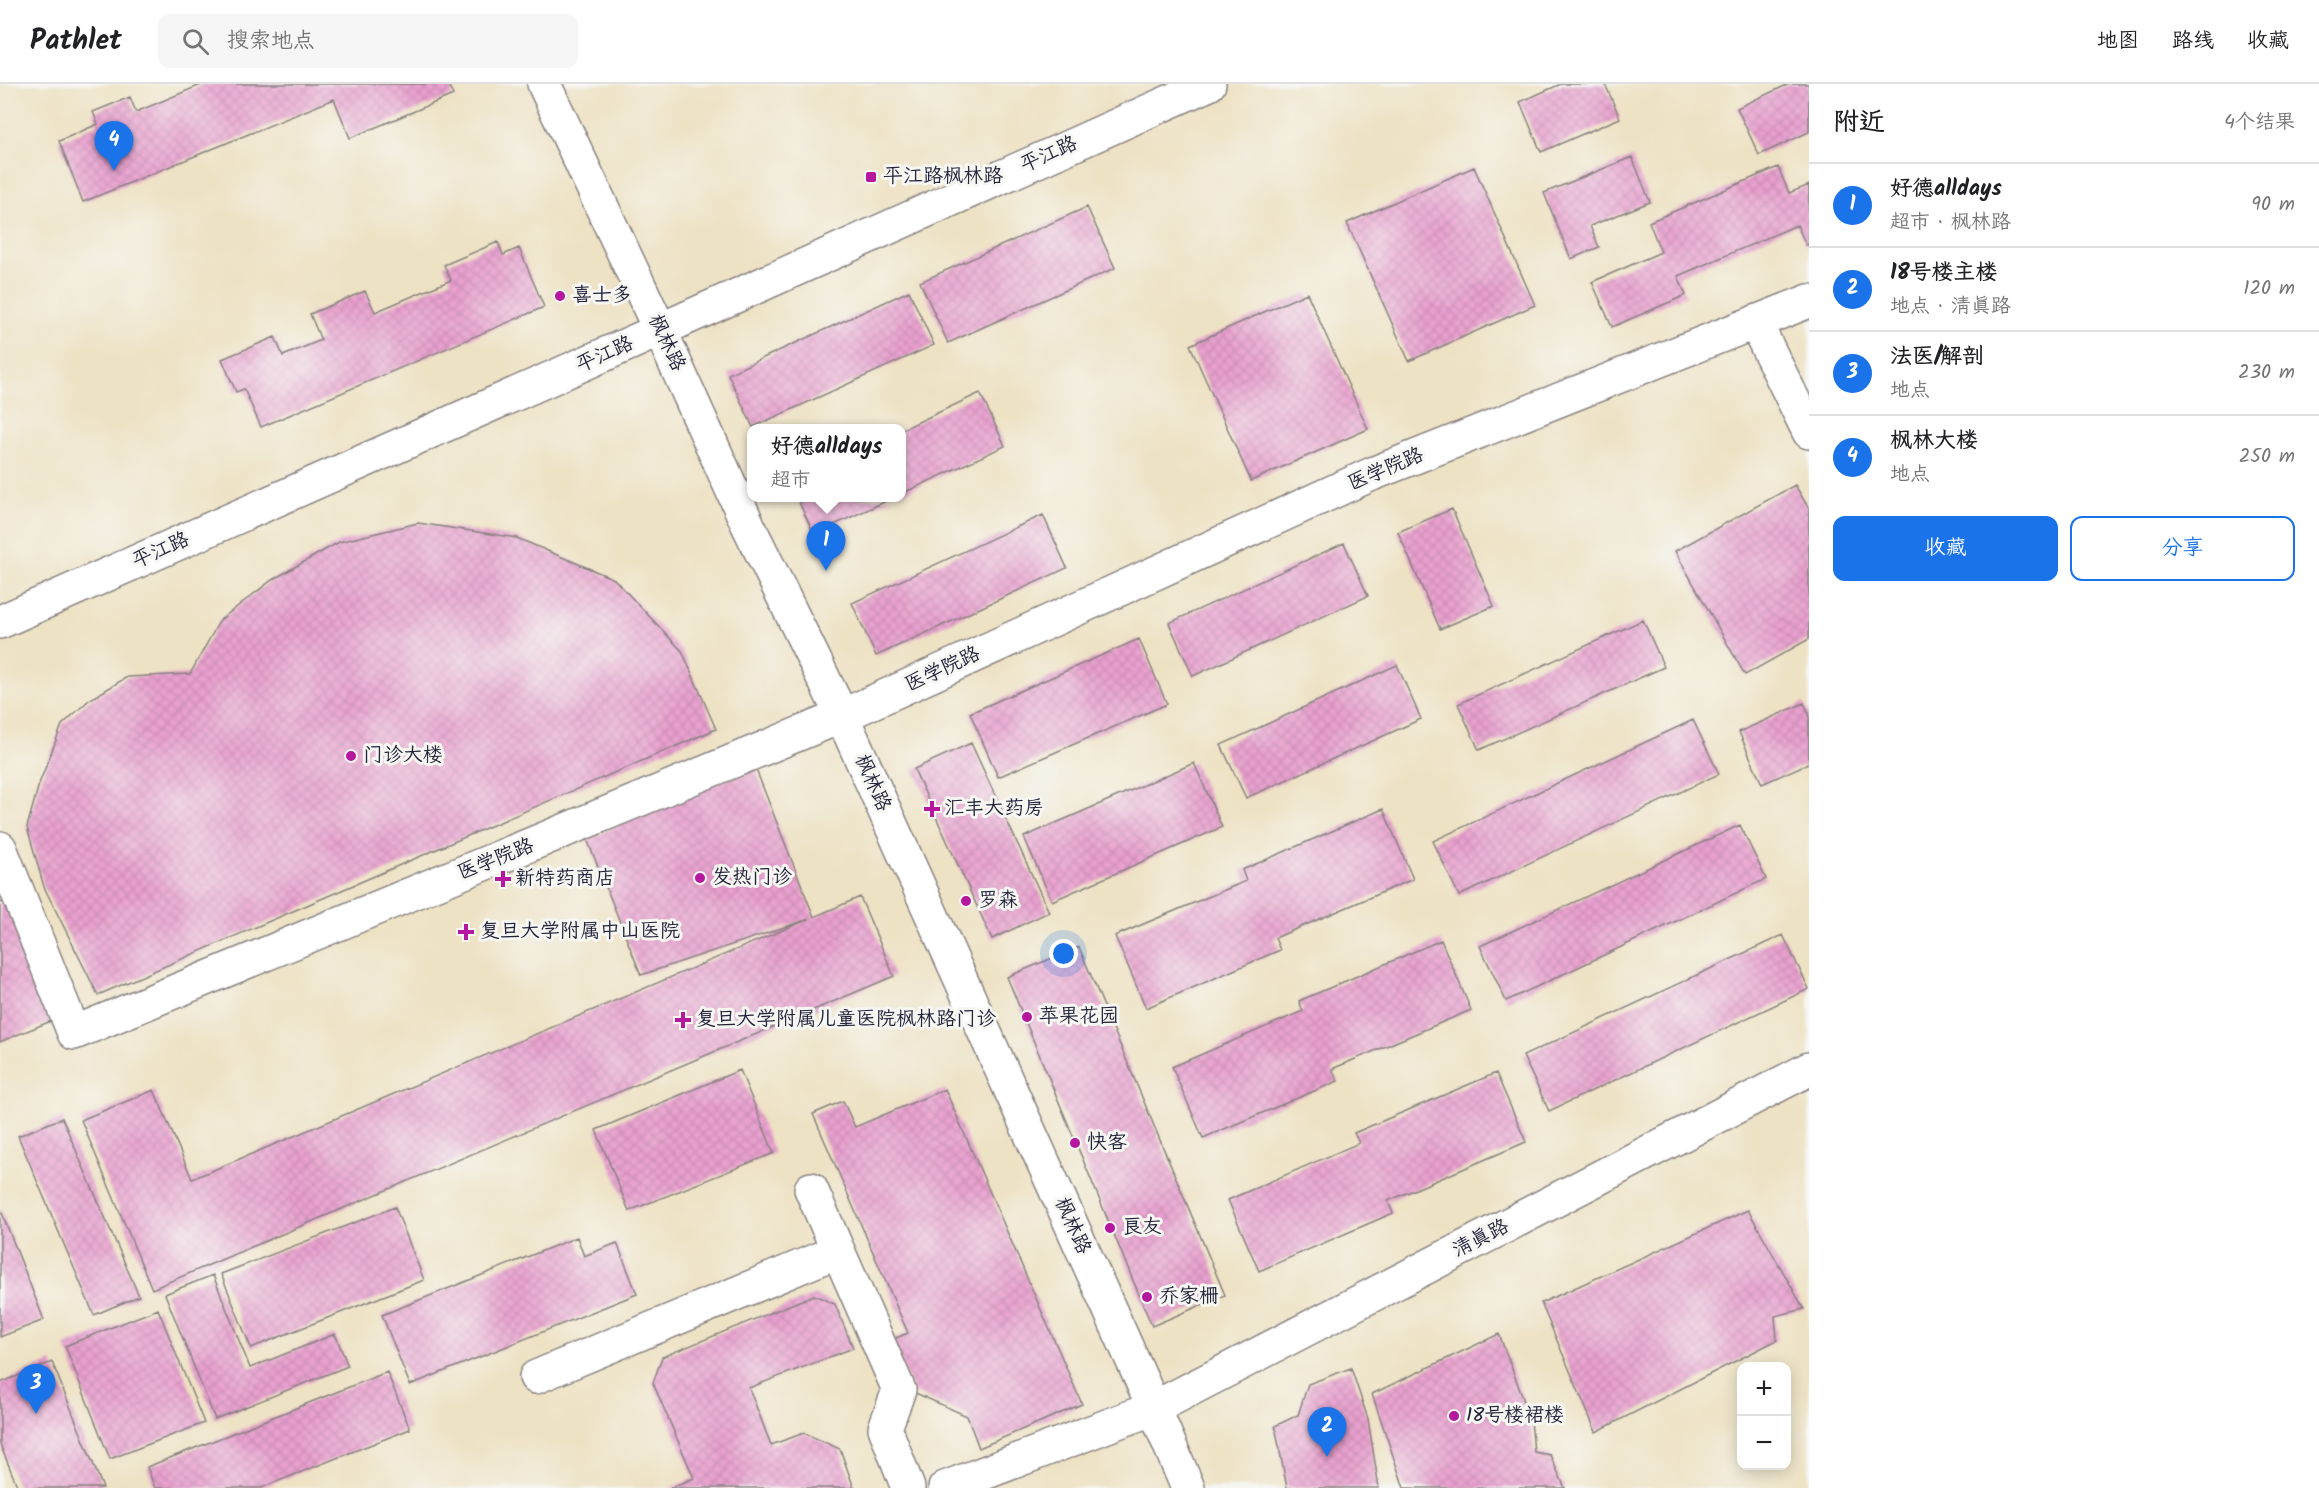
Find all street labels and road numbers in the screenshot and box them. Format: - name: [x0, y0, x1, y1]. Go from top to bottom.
- street label: 平江路: [1015, 128, 1084, 182]
- street label: 枫林路: [639, 309, 694, 378]
- street label: 平江路: [571, 328, 640, 382]
- street label: 医学院路: [1343, 439, 1430, 500]
- street label: 平江路: [127, 524, 196, 578]
- street label: 医学院路: [900, 638, 987, 701]
- street label: 枫林路: [845, 749, 899, 818]
- street label: 医学院路: [453, 830, 540, 890]
- street label: 枫林路: [1045, 1192, 1099, 1261]
- street label: 清真路: [1447, 1211, 1516, 1267]

